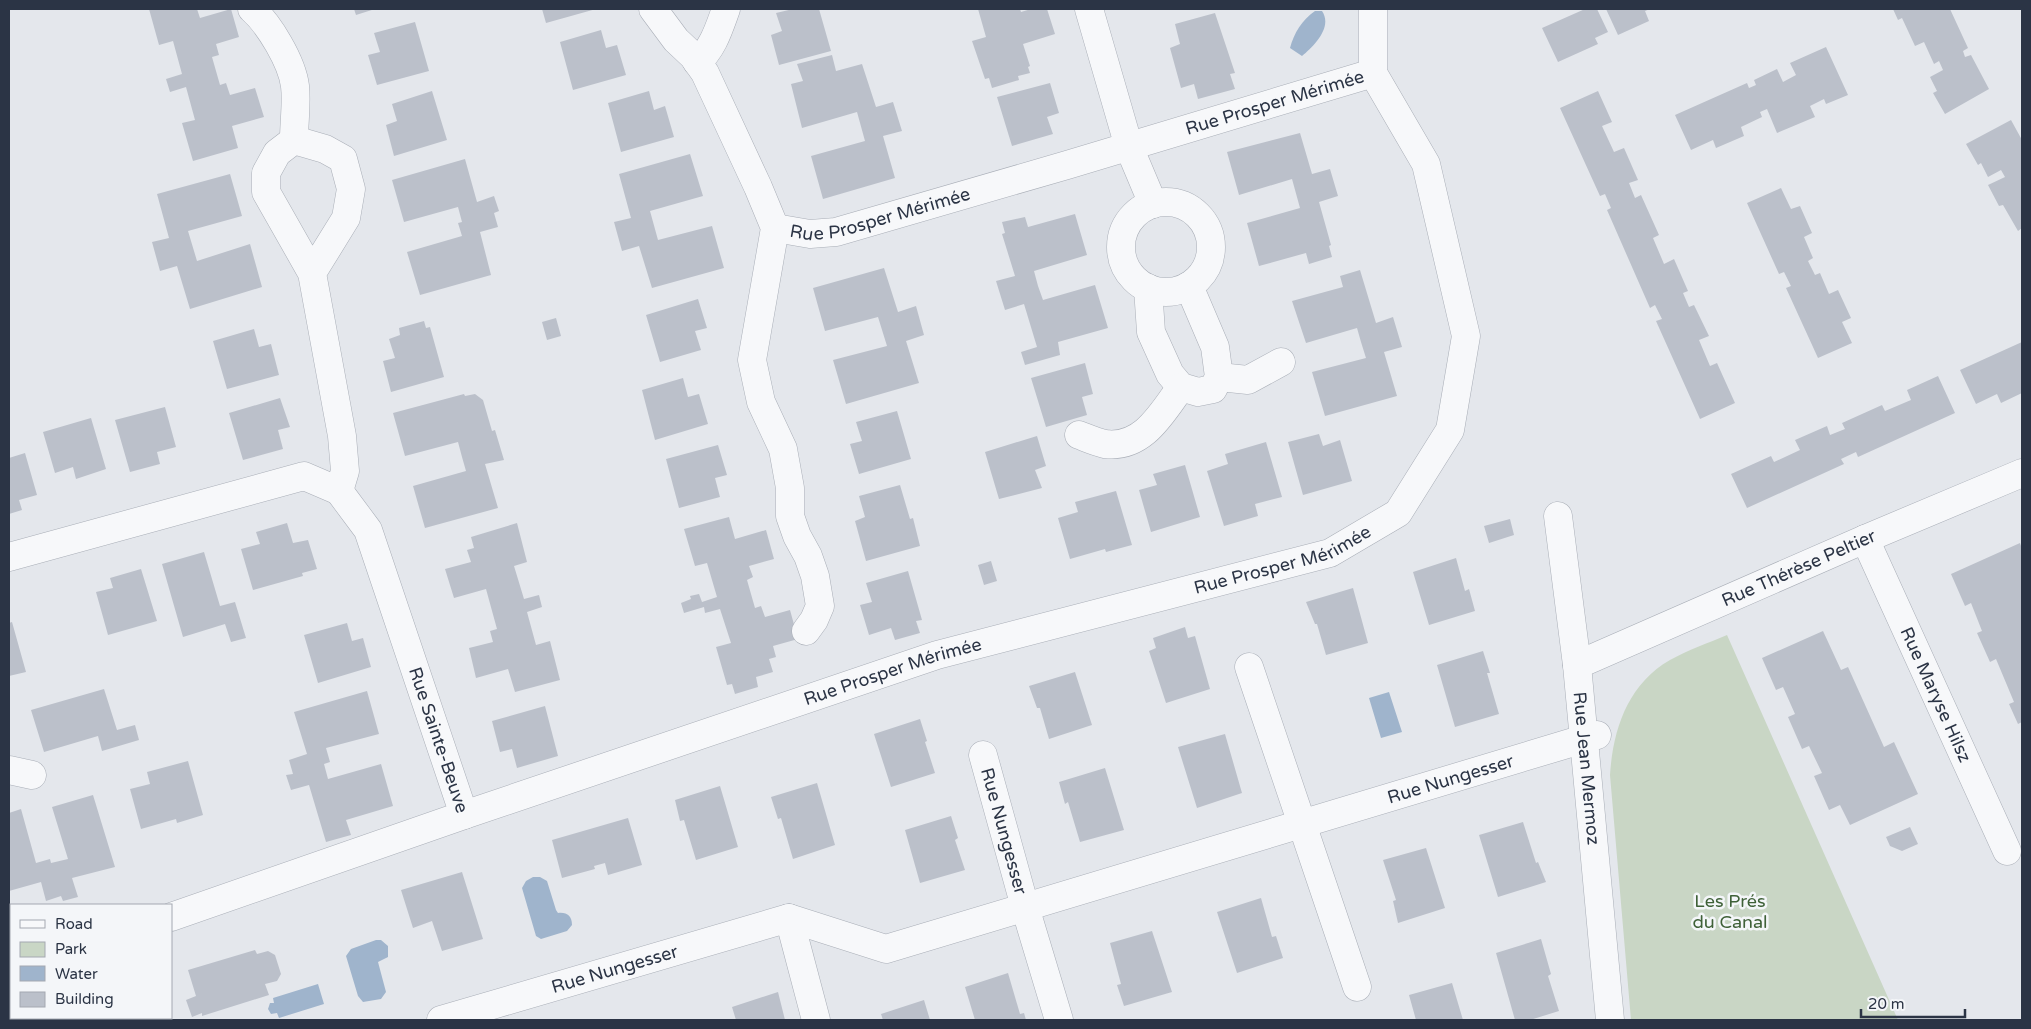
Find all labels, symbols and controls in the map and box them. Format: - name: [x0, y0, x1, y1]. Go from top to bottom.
- street label: Rue Prosper Mérimée: [1183, 65, 1367, 140]
- street label: Rue Prosper Mérimée: [788, 183, 973, 245]
- street label: Rue Prosper Mérimée: [1192, 520, 1375, 599]
- street label: Rue Thérèse Peltier: [1718, 525, 1879, 611]
- street label: Rue Maryse Hilsz: [1896, 623, 1976, 766]
- street label: Rue Prosper Mérimée: [801, 633, 984, 710]
- street label: Rue Sainte-Beuve: [404, 664, 473, 816]
- street label: Rue Jean Mermoz: [1569, 691, 1605, 846]
- street label: Rue Nungesser: [1385, 750, 1516, 808]
- street label: Rue Nungesser: [976, 765, 1032, 897]
- park label: Les Prés du Canal: [1692, 890, 1768, 933]
- legend: [10, 904, 172, 1019]
- text: Road: [55, 915, 93, 933]
- text: Park: [55, 940, 87, 958]
- street label: Rue Nungesser: [549, 940, 681, 998]
- text: Water: [55, 965, 98, 983]
- scale bar: [1861, 986, 1965, 1018]
- text: Building: [55, 990, 114, 1008]
- text: 20 m: [1868, 995, 1905, 1013]

